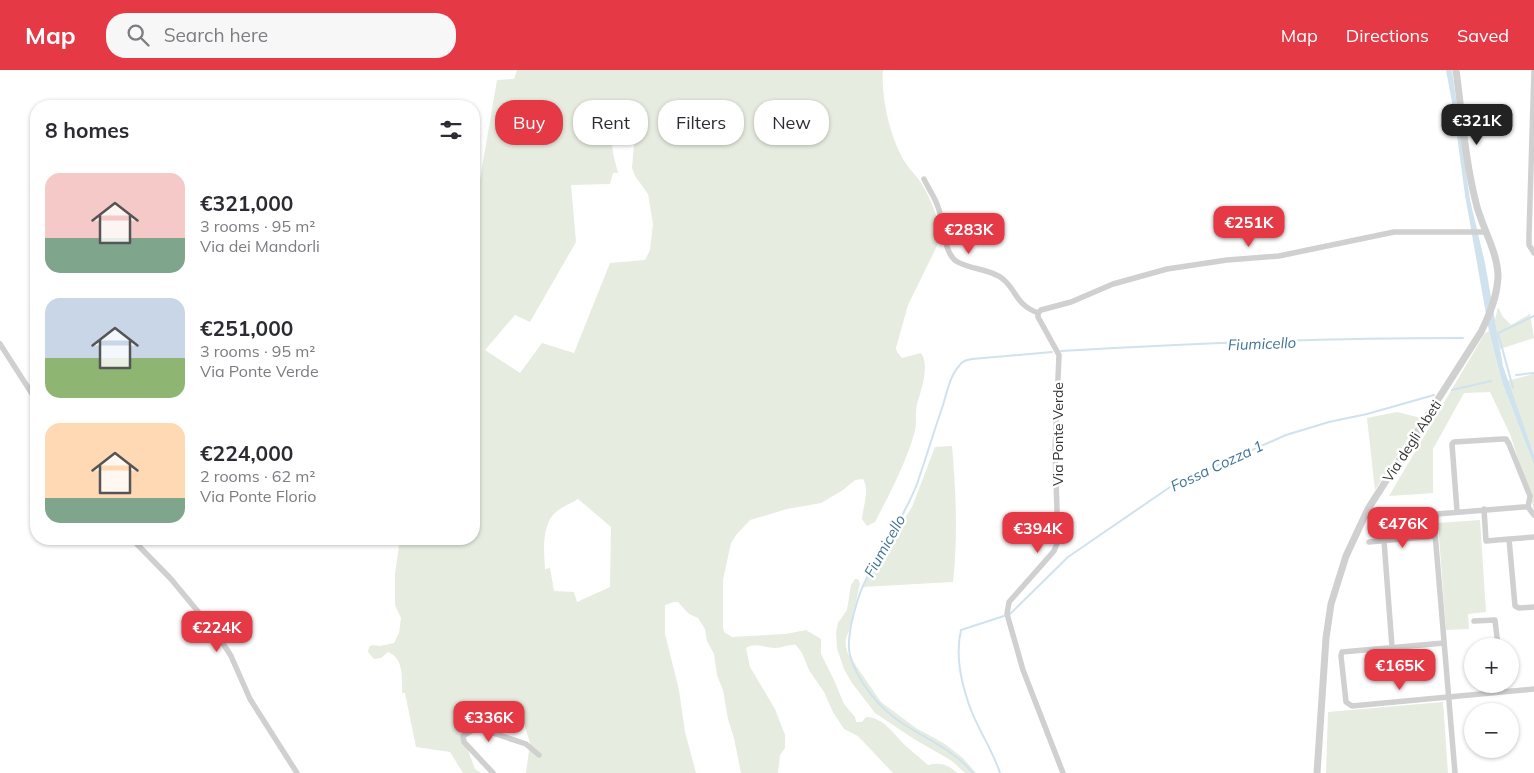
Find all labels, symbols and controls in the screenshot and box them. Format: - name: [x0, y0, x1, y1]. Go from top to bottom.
- search box: [106, 13, 456, 58]
- text: Map: [25, 20, 76, 50]
- icon: search: [124, 21, 152, 49]
- text: Search here: [164, 23, 268, 47]
- text: Map: [1281, 24, 1318, 47]
- text: Directions: [1346, 24, 1429, 47]
- text: Saved: [1457, 24, 1509, 47]
- chip: Buy: [495, 100, 563, 145]
- chip: Rent: [573, 100, 648, 145]
- chip: Filters: [658, 100, 744, 145]
- chip: New: [754, 100, 829, 145]
- pin: €321K: [1442, 104, 1512, 146]
- text: €321K: [1452, 110, 1502, 130]
- icon: filters: [437, 116, 465, 144]
- text: 8 homes: [45, 117, 129, 143]
- text: €321,000: [200, 190, 293, 216]
- icon: home: [85, 193, 145, 253]
- pin: €251K: [1214, 206, 1284, 248]
- pin: €283K: [934, 212, 1004, 255]
- text: €251K: [1224, 212, 1274, 232]
- text: 3 rooms · 95 m²: [200, 216, 315, 236]
- text: €283K: [944, 219, 994, 239]
- text: Via dei Mandorli: [200, 236, 320, 256]
- text: €251,000: [200, 315, 293, 341]
- icon: home: [85, 318, 145, 378]
- water label: Fiumicello: [1227, 333, 1297, 354]
- text: 3 rooms · 95 m²: [200, 341, 315, 361]
- text: Via Ponte Verde: [200, 361, 319, 381]
- street label: Via Ponte Verde: [1049, 382, 1067, 486]
- street label: Via degli Abeti: [1379, 396, 1445, 486]
- water label: Fossa Cozza 1: [1167, 436, 1266, 495]
- text: €224,000: [200, 440, 293, 466]
- icon: home: [85, 443, 145, 503]
- text: 2 rooms · 62 m²: [200, 466, 315, 486]
- text: Via Ponte Florio: [200, 486, 316, 506]
- pin: €476K: [1368, 506, 1438, 549]
- water label: Fiumicello: [860, 511, 910, 580]
- pin: €394K: [1003, 512, 1073, 554]
- text: €476K: [1378, 513, 1428, 533]
- text: €394K: [1013, 518, 1063, 538]
- pin: €224K: [182, 610, 252, 653]
- text: €224K: [192, 617, 242, 637]
- map controls: [1464, 638, 1519, 758]
- button: +: [1464, 638, 1519, 693]
- pin: €165K: [1365, 648, 1435, 691]
- text: €165K: [1375, 655, 1425, 675]
- pin: €336K: [454, 700, 524, 743]
- button: −: [1464, 703, 1519, 758]
- text: €336K: [464, 707, 514, 727]

